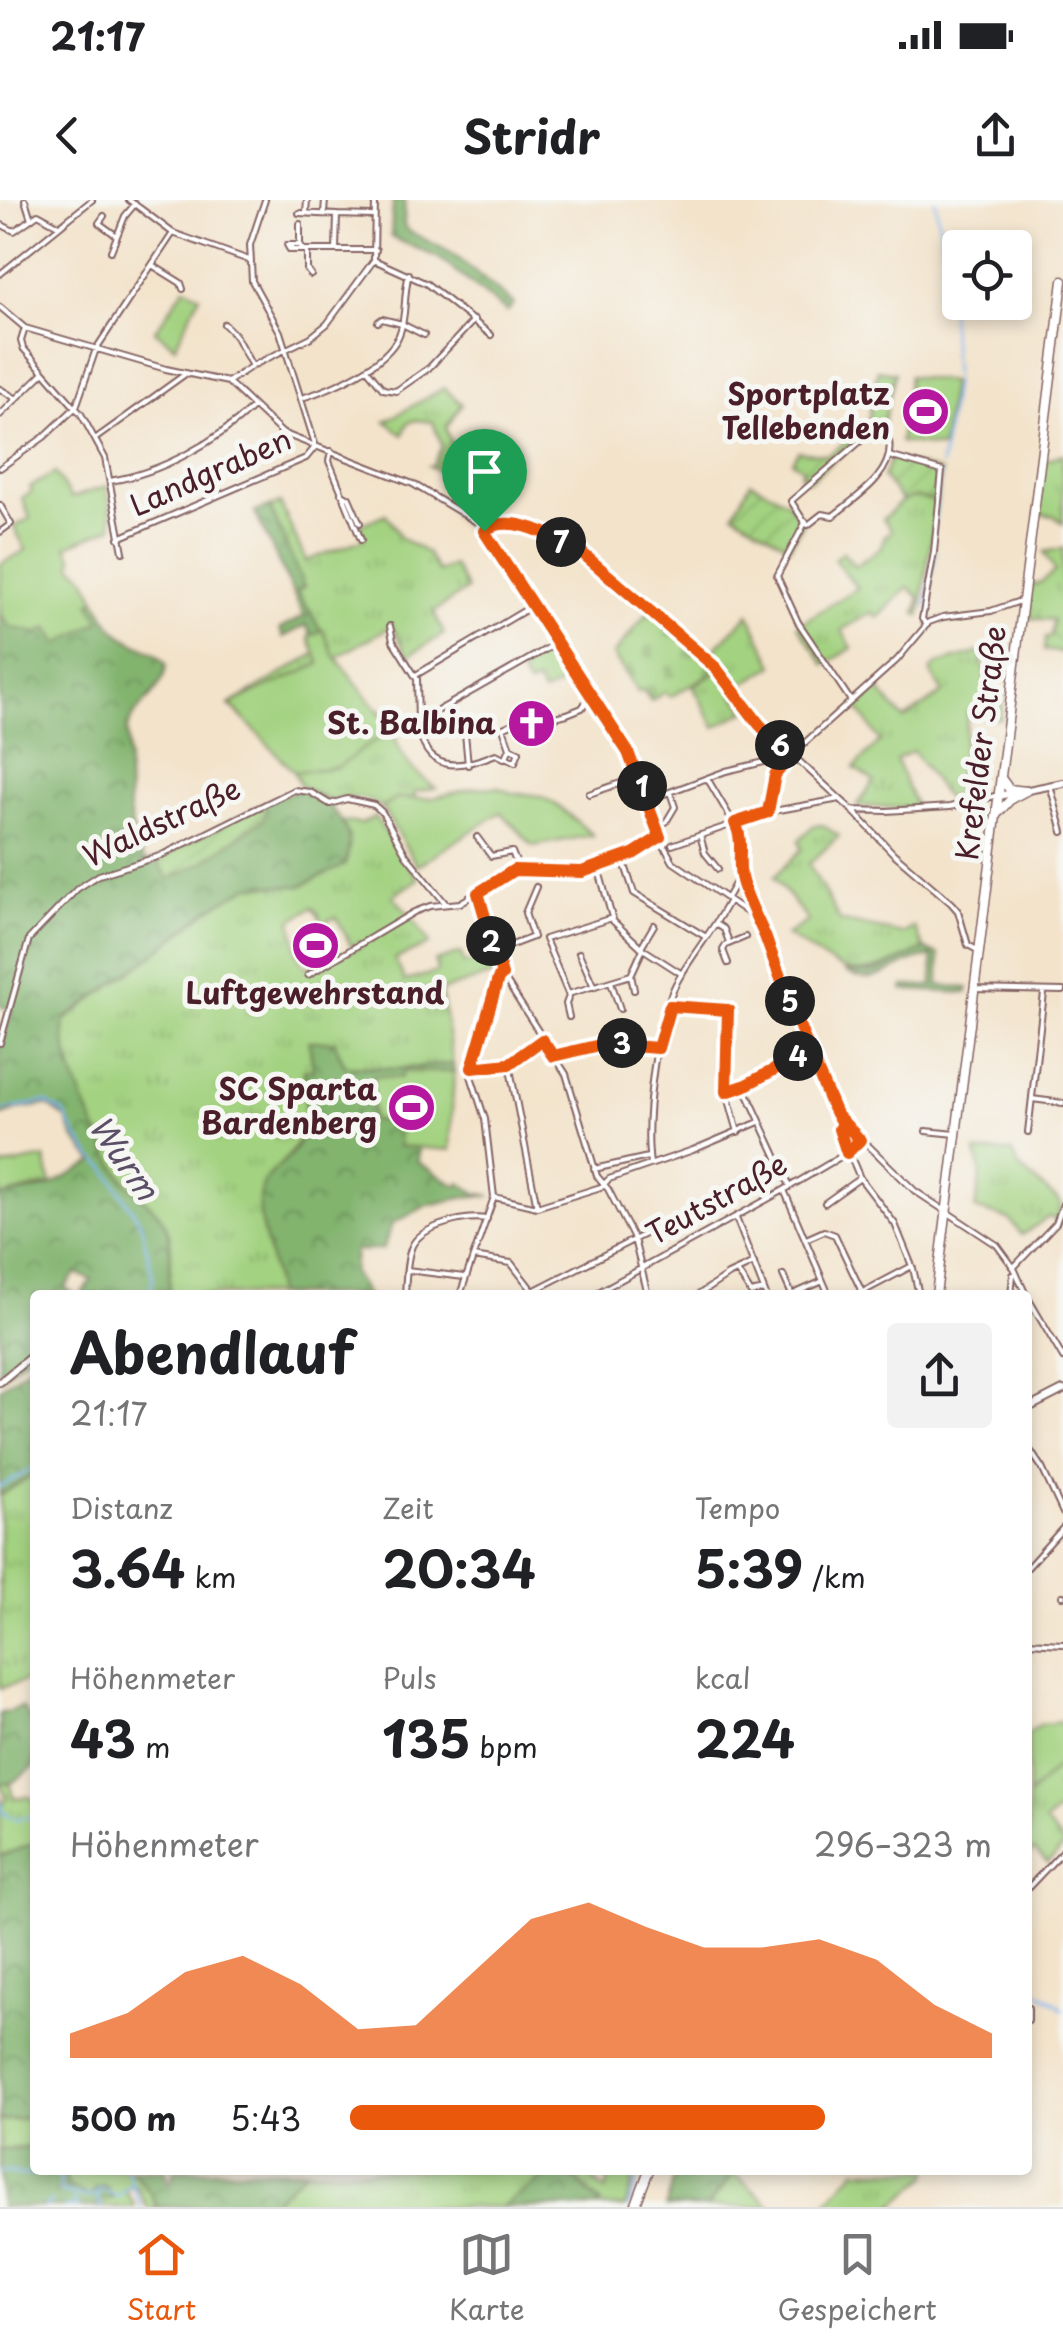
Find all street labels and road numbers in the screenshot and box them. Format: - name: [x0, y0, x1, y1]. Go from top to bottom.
- street label: Landgraben: [122, 415, 298, 526]
- street label: Krefelder Straße: [943, 623, 1016, 863]
- street label: Waldstraße: [75, 765, 247, 877]
- street label: Teutstraße: [637, 1141, 795, 1255]

